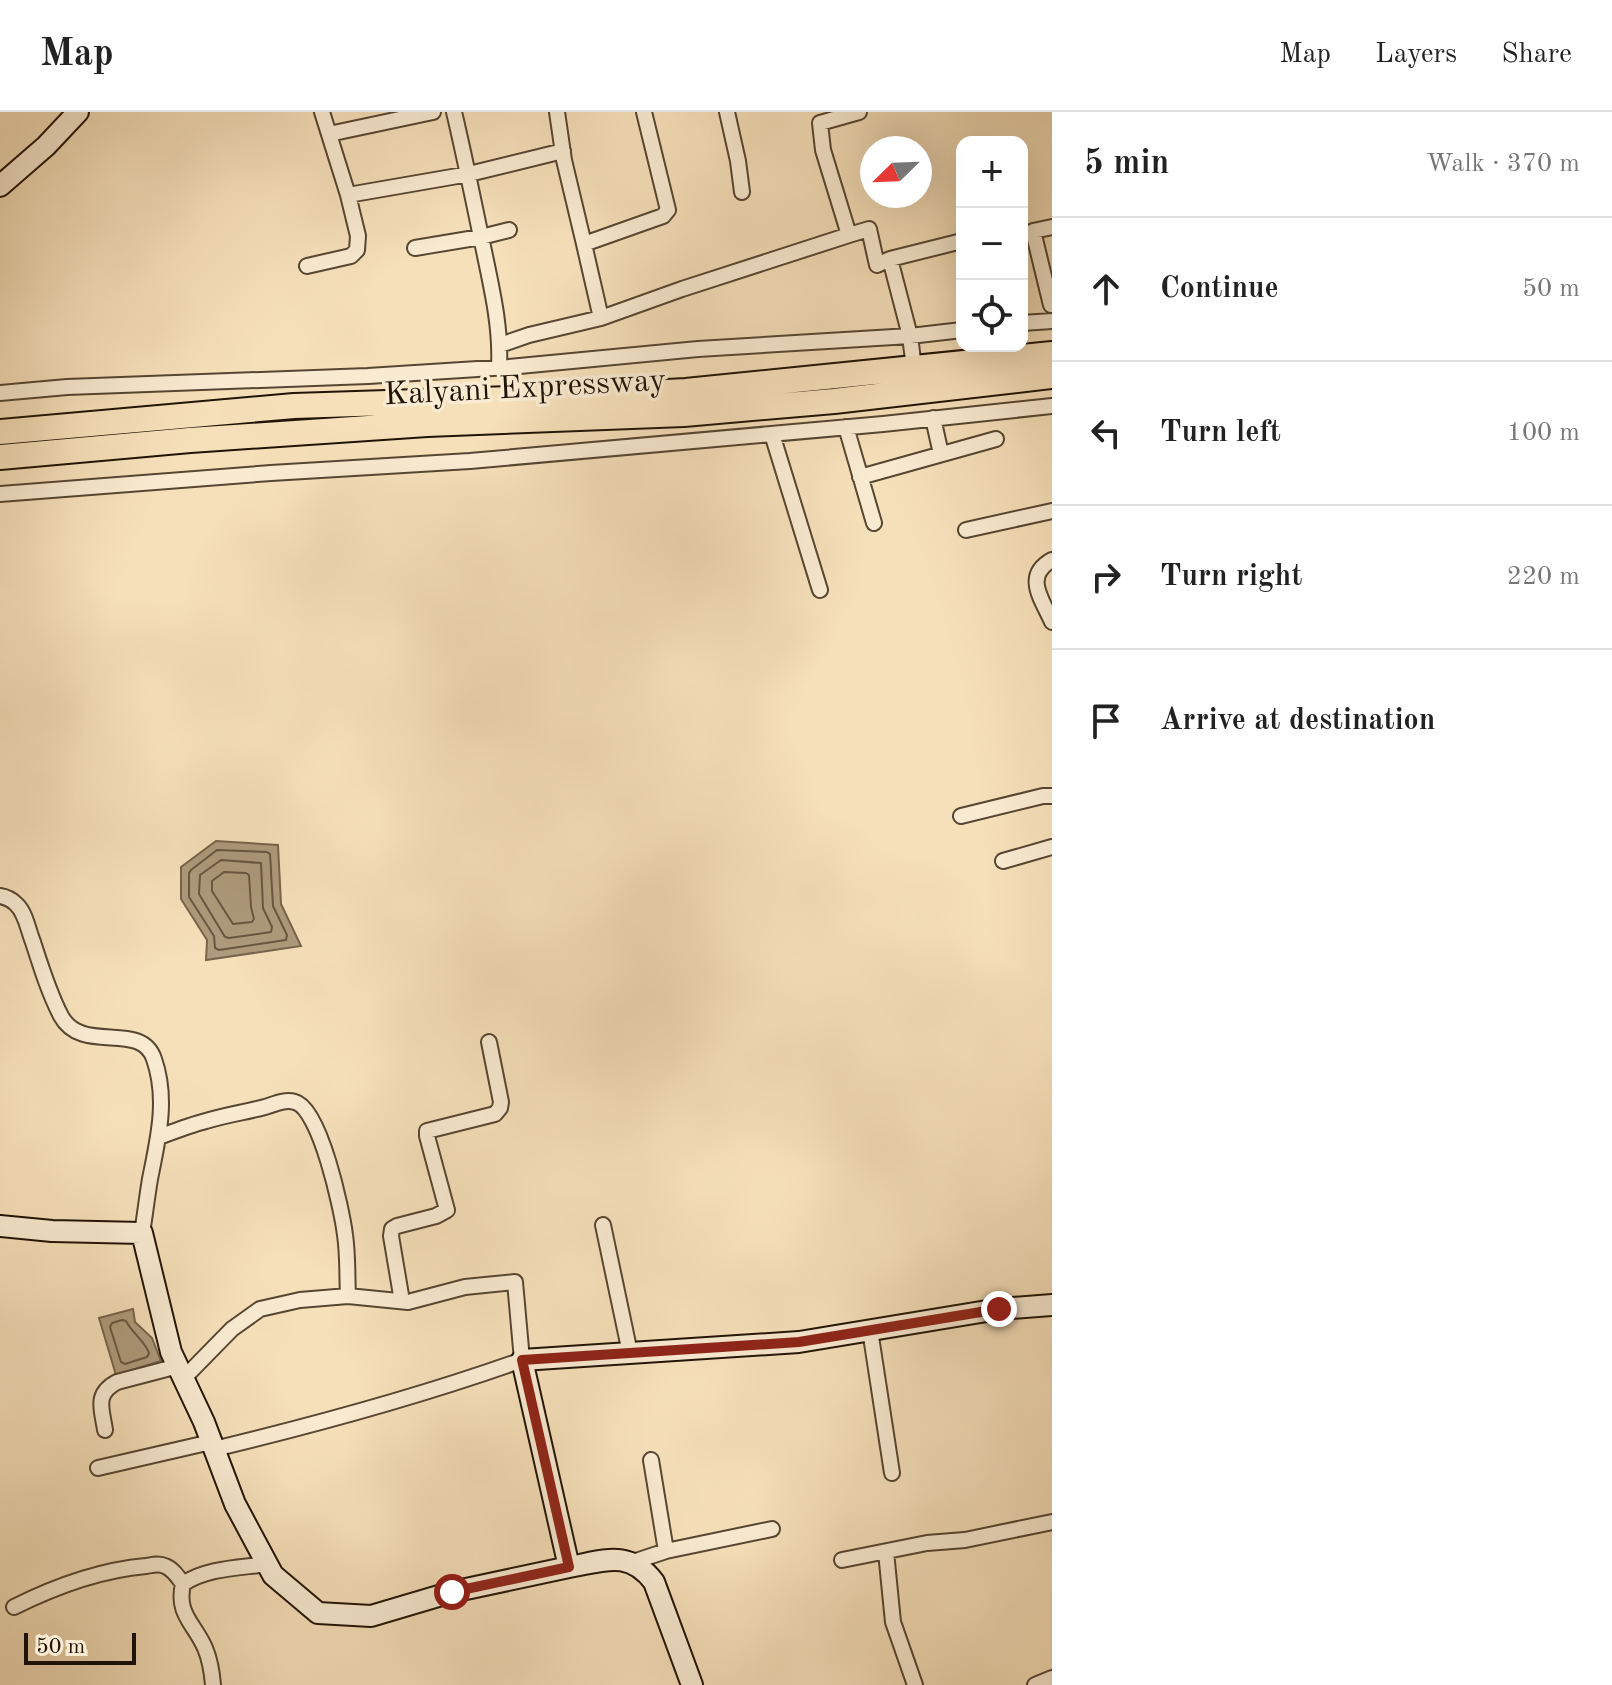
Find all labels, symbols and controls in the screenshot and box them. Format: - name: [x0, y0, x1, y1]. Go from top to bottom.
- text: Map: [40, 36, 114, 74]
- text: Map: [1279, 41, 1331, 69]
- text: Layers: [1375, 41, 1457, 69]
- text: Share: [1501, 41, 1572, 69]
- north arrow: [860, 136, 932, 208]
- map controls: [956, 136, 1028, 352]
- button: +: [956, 136, 1028, 208]
- text: 5 min: [1084, 147, 1169, 181]
- text: Walk · 370 m: [1426, 151, 1580, 177]
- button: −: [956, 208, 1028, 280]
- icon: ahead: [1084, 267, 1128, 311]
- text: Continue: [1160, 274, 1279, 304]
- text: 50 m: [1522, 276, 1580, 302]
- button: locate: [956, 280, 1028, 352]
- street label: Kalyani Expressway: [383, 366, 667, 412]
- icon: left: [1084, 411, 1128, 455]
- text: Turn left: [1160, 418, 1281, 448]
- text: 100 m: [1507, 420, 1580, 446]
- icon: right: [1084, 555, 1128, 599]
- text: Turn right: [1160, 562, 1302, 592]
- text: 220 m: [1507, 564, 1580, 590]
- icon: arrive: [1084, 699, 1128, 743]
- text: Arrive at destination: [1160, 706, 1435, 736]
- route end: [981, 1291, 1017, 1327]
- route start: [434, 1574, 470, 1610]
- scale bar: [24, 1629, 136, 1665]
- text: 50 m: [36, 1636, 85, 1658]

